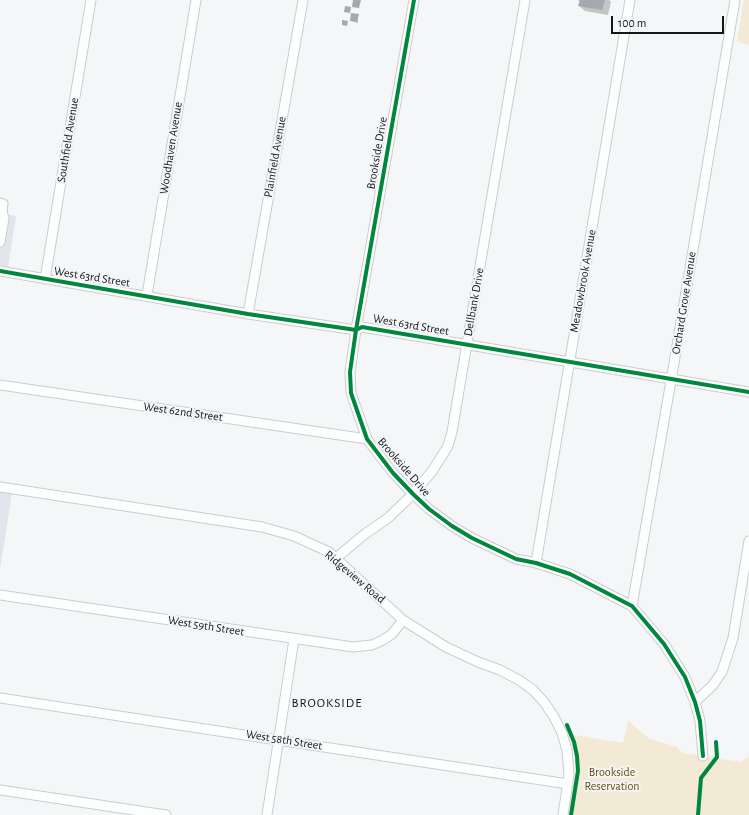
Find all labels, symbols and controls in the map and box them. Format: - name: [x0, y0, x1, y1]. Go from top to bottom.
- scale bar: [613, 8, 726, 34]
- text: 100 m: [618, 17, 646, 29]
- street label: Southfield Avenue: [54, 97, 82, 183]
- street label: Woodhaven Avenue: [157, 101, 185, 195]
- street label: Plainfield Avenue: [261, 115, 289, 199]
- street label: Brookside Drive: [364, 116, 390, 190]
- street label: Meadowbrook Avenue: [567, 228, 599, 334]
- street label: Orchard Grove Avenue: [669, 251, 699, 355]
- street label: West 63rd Street: [53, 264, 131, 290]
- street label: Dellbank Drive: [461, 267, 487, 337]
- street label: West 63rd Street: [372, 311, 450, 339]
- street label: West 62nd Street: [143, 399, 223, 425]
- street label: Brookside Drive: [374, 435, 434, 499]
- street label: Ridgeview Road: [322, 548, 388, 606]
- street label: West 59th Street: [167, 613, 245, 639]
- district label: BROOKSIDE: [292, 695, 362, 711]
- street label: West 58th Street: [245, 727, 323, 753]
- park label: Brookside Reservation: [585, 765, 639, 793]

